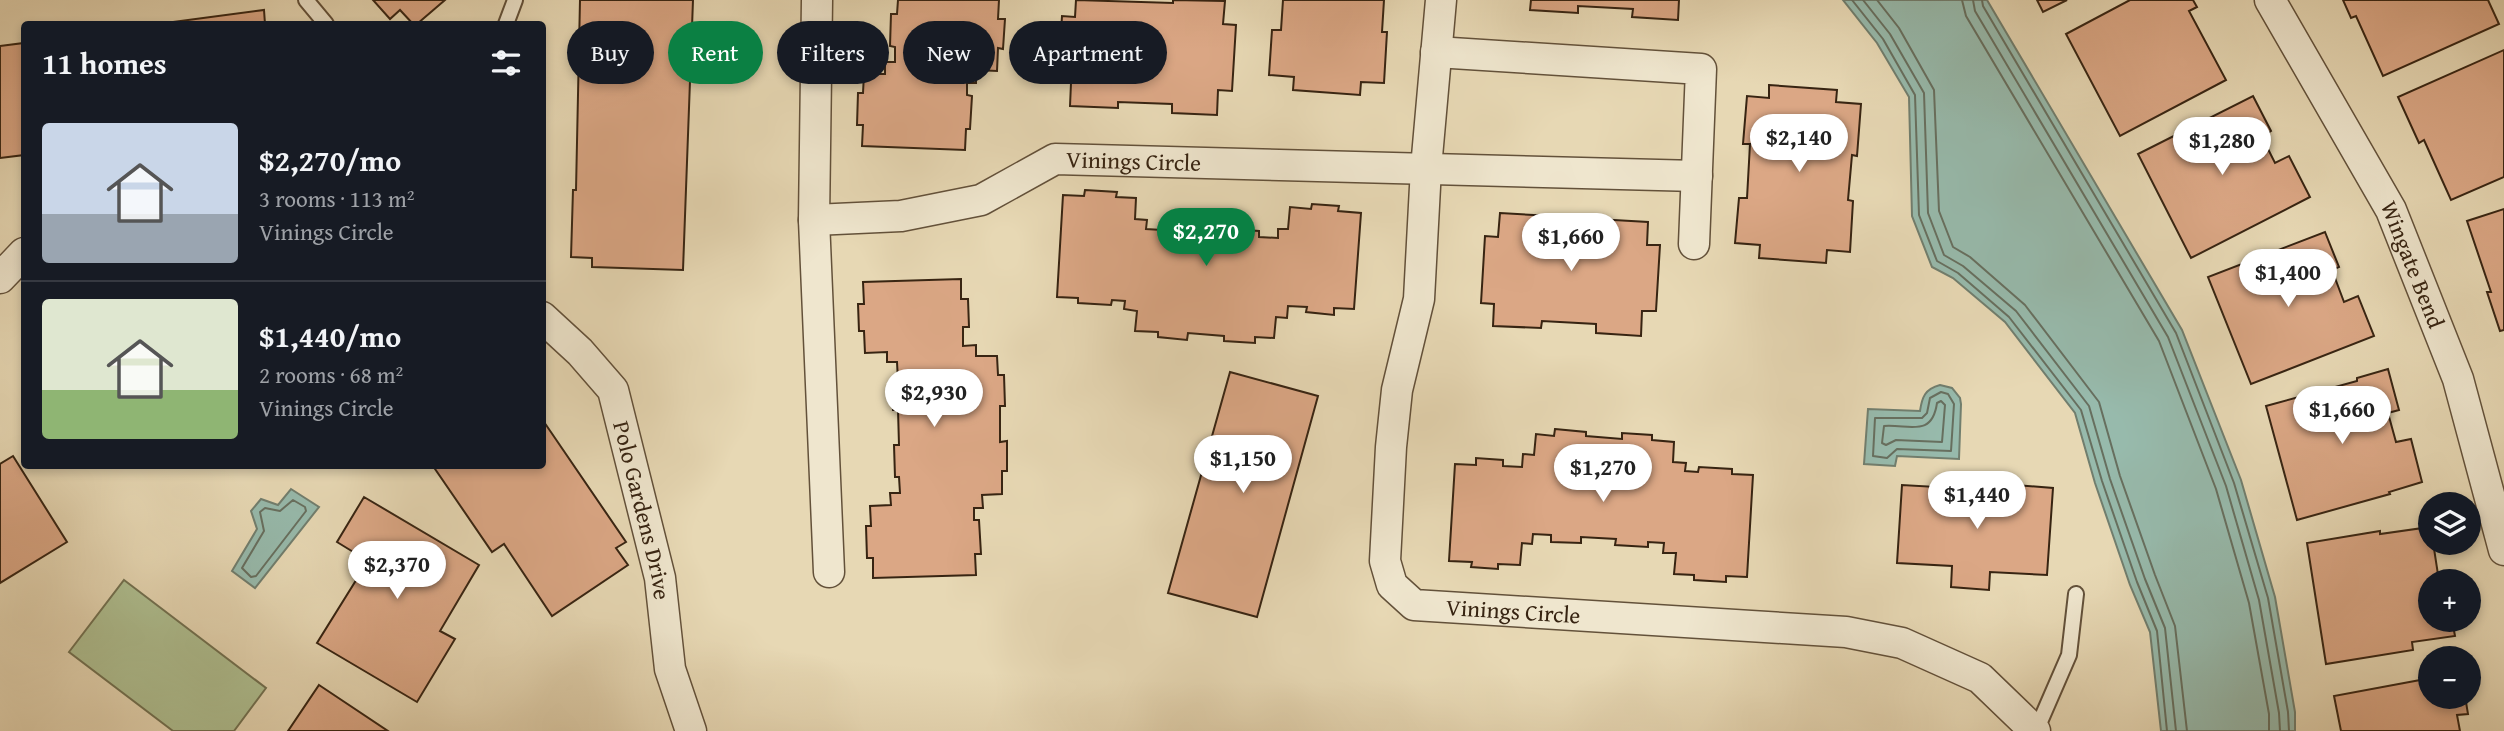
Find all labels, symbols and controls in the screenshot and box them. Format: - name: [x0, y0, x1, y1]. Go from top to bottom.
- chip: Buy: [567, 21, 654, 84]
- chip: Rent: [668, 21, 763, 84]
- chip: Filters: [777, 21, 889, 84]
- chip: New: [903, 21, 995, 84]
- chip: Apartment: [1009, 21, 1167, 84]
- text: 11 homes: [42, 41, 167, 85]
- icon: filters: [487, 44, 525, 82]
- pin: $2,140: [1742, 114, 1856, 174]
- pin: $1,280: [2165, 118, 2279, 177]
- text: $2,140: [1766, 120, 1832, 153]
- text: $1,280: [2189, 123, 2255, 156]
- text: $2,270/mo: [259, 138, 401, 182]
- street label: Vinings Circle: [1066, 142, 1201, 179]
- icon: home: [98, 151, 182, 235]
- text: 3 rooms · 113 m²: [259, 182, 414, 215]
- street label: Wingate Bend: [2373, 196, 2453, 334]
- pin: $2,270: [1149, 208, 1263, 268]
- text: $2,270: [1173, 214, 1239, 247]
- pin: $1,660: [1514, 214, 1628, 273]
- text: Vinings Circle: [259, 215, 394, 248]
- text: $1,660: [1538, 219, 1604, 252]
- pin: $1,400: [2231, 250, 2345, 309]
- text: $1,400: [2255, 255, 2321, 288]
- text: $1,440/mo: [259, 314, 401, 358]
- icon: home: [98, 327, 182, 411]
- text: 2 rooms · 68 m²: [259, 358, 403, 391]
- pin: $2,930: [877, 370, 991, 429]
- text: $2,930: [901, 375, 967, 408]
- pin: $1,660: [2285, 386, 2399, 446]
- text: Vinings Circle: [259, 391, 394, 424]
- text: $1,660: [2309, 392, 2375, 425]
- street label: Polo Gardens Drive: [605, 417, 679, 601]
- pin: $1,150: [1186, 435, 1300, 495]
- text: $1,150: [1210, 441, 1276, 474]
- pin: $1,270: [1546, 444, 1660, 504]
- text: $1,270: [1570, 450, 1636, 483]
- pin: $1,440: [1920, 472, 2034, 531]
- text: $1,440: [1944, 477, 2010, 510]
- map controls: [2418, 492, 2481, 709]
- button: layers: [2418, 492, 2481, 555]
- pin: $2,370: [340, 542, 454, 601]
- text: $2,370: [364, 547, 430, 580]
- button: +: [2418, 569, 2481, 632]
- street label: Vinings Circle: [1445, 590, 1581, 631]
- button: −: [2418, 646, 2481, 709]

